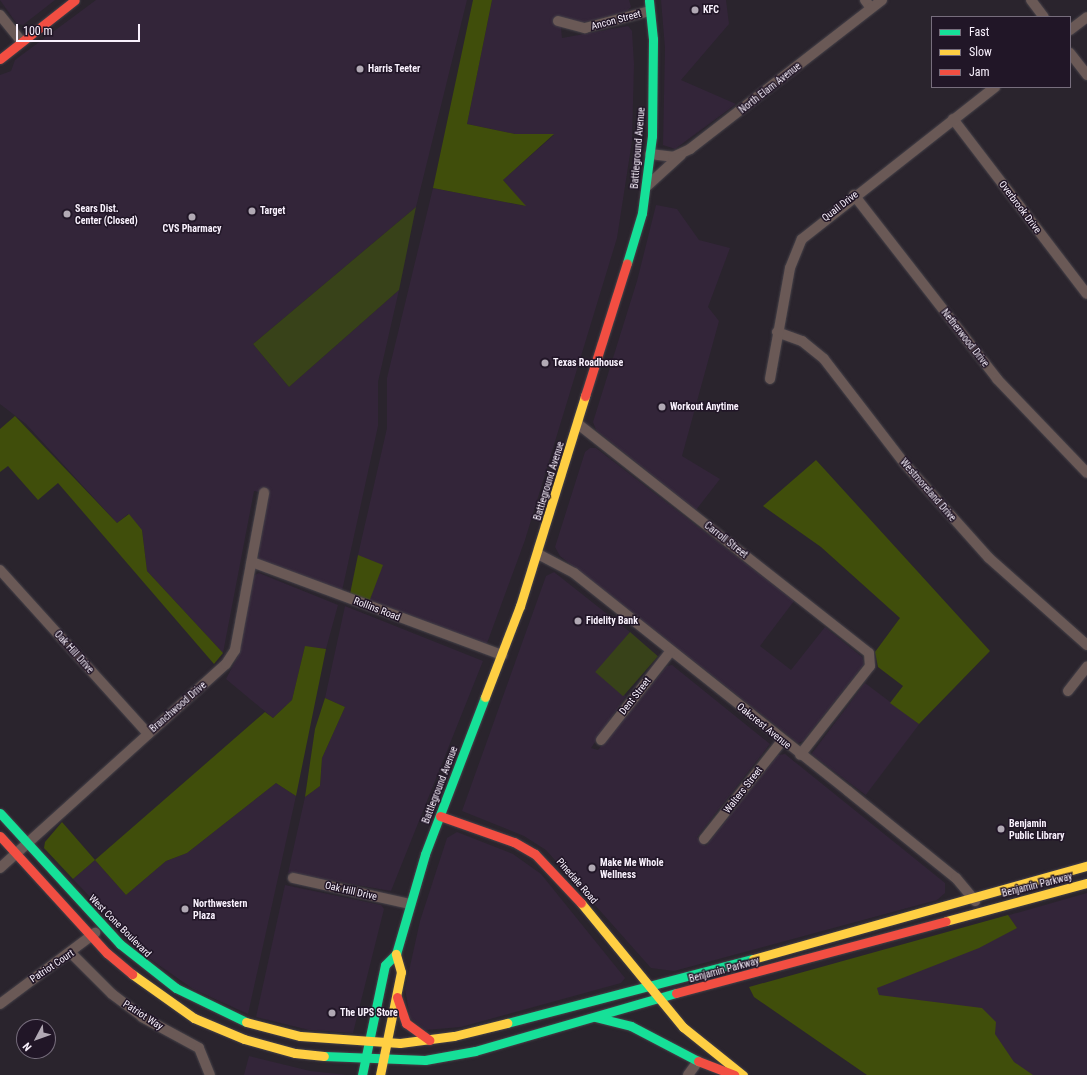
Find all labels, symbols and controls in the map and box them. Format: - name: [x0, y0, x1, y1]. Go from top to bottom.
- place label: KFC: [703, 4, 719, 16]
- marker: KFC: [690, 5, 700, 15]
- street label: Ancon Street: [590, 8, 642, 32]
- scale bar: [18, 16, 142, 42]
- legend: [931, 16, 1071, 88]
- text: 100 m: [23, 24, 53, 38]
- text: Fast: [969, 25, 989, 39]
- text: Slow: [969, 45, 992, 59]
- street label: North Elam Avenue: [737, 60, 803, 116]
- place label: Harris Teeter: [368, 63, 421, 75]
- marker: Harris Teeter: [355, 64, 365, 74]
- text: Jam: [969, 65, 990, 79]
- street label: Battleground Avenue: [628, 107, 648, 189]
- street label: Overbrook Drive: [996, 178, 1044, 236]
- street label: Quail Drive: [820, 188, 860, 224]
- place label: Sears Dist. Center (Closed): [75, 202, 138, 226]
- place label: Target: [260, 205, 285, 217]
- marker: Target: [247, 206, 257, 216]
- marker: Sears Dist. Center (Closed): [62, 209, 72, 219]
- marker: CVS Pharmacy: [187, 212, 197, 222]
- place label: CVS Pharmacy: [163, 223, 221, 235]
- street label: Netherwood Drive: [939, 307, 991, 369]
- place label: Texas Roadhouse: [553, 357, 623, 369]
- marker: Texas Roadhouse: [540, 358, 550, 368]
- place label: Workout Anytime: [670, 401, 739, 413]
- marker: Workout Anytime: [657, 402, 667, 412]
- street label: Battleground Avenue: [531, 440, 567, 522]
- street label: Westmoreland Drive: [898, 456, 958, 524]
- street label: Carroll Street: [702, 519, 750, 561]
- street label: Rollins Road: [352, 595, 402, 623]
- place label: Fidelity Bank: [586, 615, 638, 627]
- marker: Fidelity Bank: [573, 616, 583, 626]
- street label: Oak Hill Drive: [52, 628, 96, 676]
- street label: Dent Street: [617, 675, 653, 717]
- street label: Branchwood Drive: [147, 679, 209, 735]
- street label: Oakcrest Avenue: [735, 701, 793, 751]
- street label: Battleground Avenue: [420, 745, 460, 825]
- street label: Walters Street: [721, 764, 765, 816]
- place label: Benjamin Public Library: [1009, 817, 1064, 840]
- marker: Benjamin Public Library: [996, 824, 1006, 834]
- street label: Pinedale Road: [554, 856, 600, 906]
- place label: Make Me Whole Wellness: [600, 856, 663, 880]
- marker: Make Me Whole Wellness: [587, 863, 597, 873]
- street label: Benjamin Parkway: [1001, 870, 1073, 900]
- street label: Oak Hill Drive: [324, 879, 378, 903]
- street label: West Cone Boulevard: [86, 892, 154, 960]
- place label: Northwestern Plaza: [193, 897, 247, 920]
- marker: Northwestern Plaza: [180, 904, 190, 914]
- street label: Patriot Court: [28, 947, 76, 985]
- street label: Benjamin Parkway: [688, 955, 760, 985]
- street label: Patriot Way: [121, 998, 165, 1032]
- place label: The UPS Store: [340, 1007, 398, 1019]
- marker: The UPS Store: [327, 1008, 337, 1018]
- north arrow: [16, 1019, 56, 1059]
- text: N: [20, 1040, 34, 1053]

